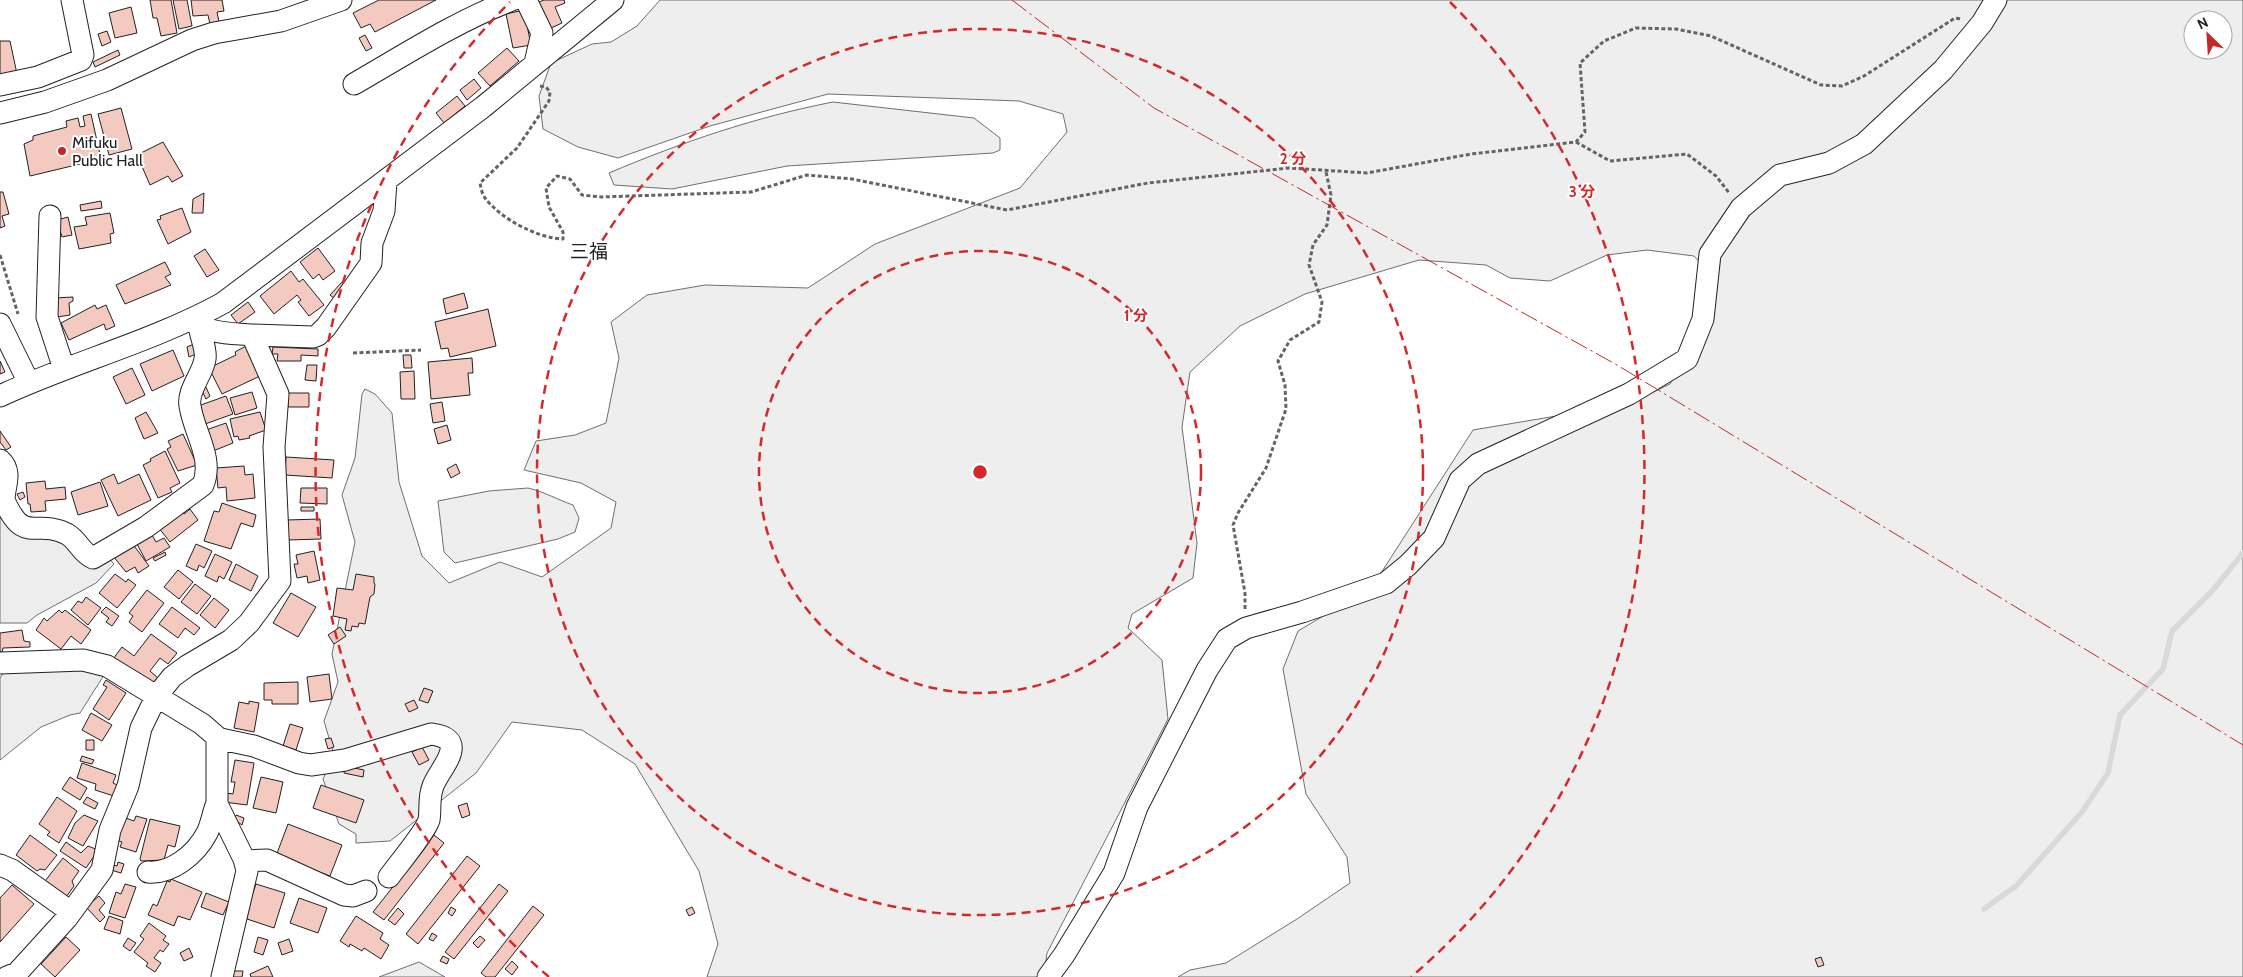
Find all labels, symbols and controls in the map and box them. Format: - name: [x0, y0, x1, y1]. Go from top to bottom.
- north arrow: [2183, 10, 2233, 60]
- text: N: [2194, 13, 2211, 33]
- place label: Mifuku Public Hall: [72, 133, 143, 170]
- marker: Mifuku Public Hall: [56, 145, 68, 157]
- text: 2 分: [1280, 150, 1306, 168]
- text: 3 分: [1569, 183, 1595, 201]
- district label: 三福: [570, 240, 608, 263]
- text: 1 分: [1124, 307, 1148, 325]
- centre of rings: [971, 463, 989, 481]

